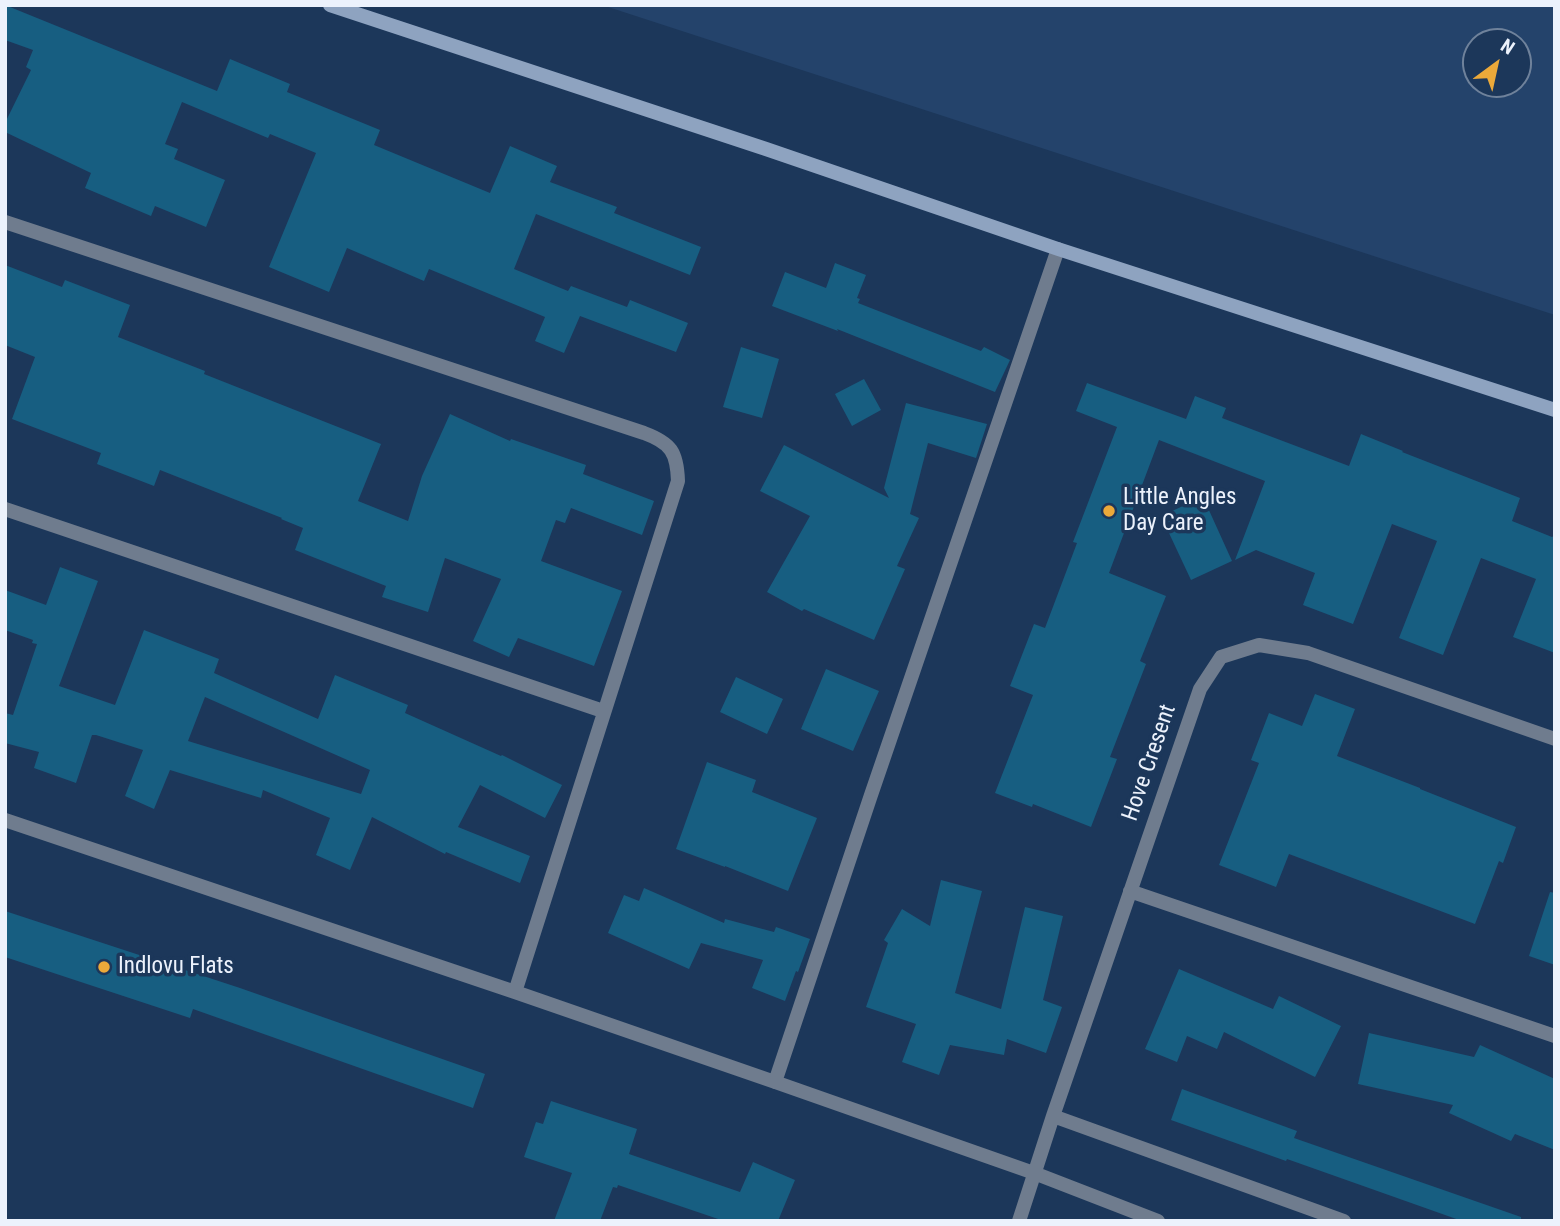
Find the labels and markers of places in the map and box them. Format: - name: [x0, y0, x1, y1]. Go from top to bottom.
- place label: Little Angles Day Care: [1123, 484, 1236, 538]
- marker: Little Angles Day Care: [1101, 503, 1117, 519]
- place label: Indlovu Flats: [118, 953, 234, 981]
- marker: Indlovu Flats: [96, 959, 112, 975]

